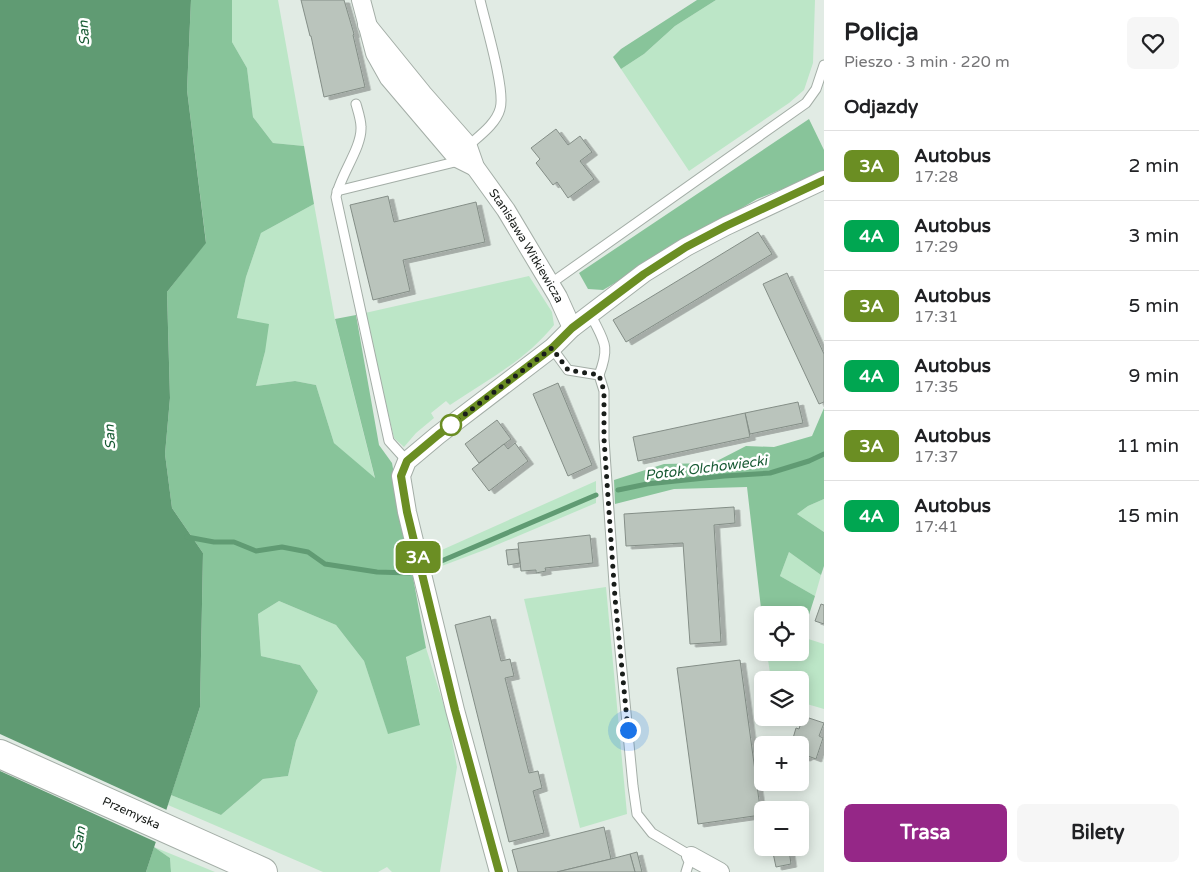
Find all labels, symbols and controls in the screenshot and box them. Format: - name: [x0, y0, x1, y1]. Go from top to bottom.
- button: heart: [1127, 17, 1179, 69]
- text: Policja: [844, 18, 919, 47]
- water label: San: [75, 19, 93, 46]
- text: Pieszo · 3 min · 220 m: [844, 52, 1010, 72]
- text: Odjazdy: [844, 96, 918, 118]
- text: Autobus: [914, 145, 991, 167]
- text: 3A: [859, 155, 884, 177]
- text: 2 min: [1128, 155, 1179, 177]
- text: 17:28: [914, 167, 958, 187]
- street label: Stanisława Witkiewicza: [486, 186, 567, 305]
- text: Autobus: [914, 215, 991, 237]
- text: 4A: [859, 225, 884, 247]
- text: 3 min: [1128, 225, 1179, 247]
- text: 17:29: [914, 237, 958, 257]
- text: Autobus: [914, 285, 991, 307]
- text: 3A: [859, 295, 884, 317]
- text: 5 min: [1128, 295, 1179, 317]
- text: 17:31: [914, 307, 958, 327]
- text: Autobus: [914, 355, 991, 377]
- text: 4A: [859, 365, 884, 387]
- text: 9 min: [1128, 365, 1179, 387]
- text: 17:35: [914, 377, 958, 397]
- unlabelled marker: [440, 414, 462, 436]
- water label: San: [101, 423, 119, 450]
- text: Autobus: [914, 425, 991, 447]
- text: 3A: [859, 435, 884, 457]
- text: 11 min: [1116, 435, 1179, 457]
- text: 17:37: [914, 447, 958, 467]
- water label: Potok Olchowiecki: [644, 452, 770, 484]
- text: Autobus: [914, 495, 991, 517]
- text: 4A: [859, 505, 884, 527]
- text: 15 min: [1116, 505, 1179, 527]
- text: 17:41: [914, 517, 958, 537]
- line badge: 3A: [396, 541, 440, 573]
- text: 3A: [406, 546, 430, 568]
- map controls: [754, 606, 809, 856]
- button: locate: [754, 606, 809, 661]
- button: layers: [754, 671, 809, 726]
- your location: [616, 718, 641, 743]
- button: +: [754, 736, 809, 791]
- street label: Przemyska: [100, 794, 162, 832]
- button: −: [754, 801, 809, 856]
- button: Trasa: [844, 804, 1007, 862]
- button: Bilety: [1017, 804, 1179, 862]
- water label: San: [68, 825, 90, 853]

